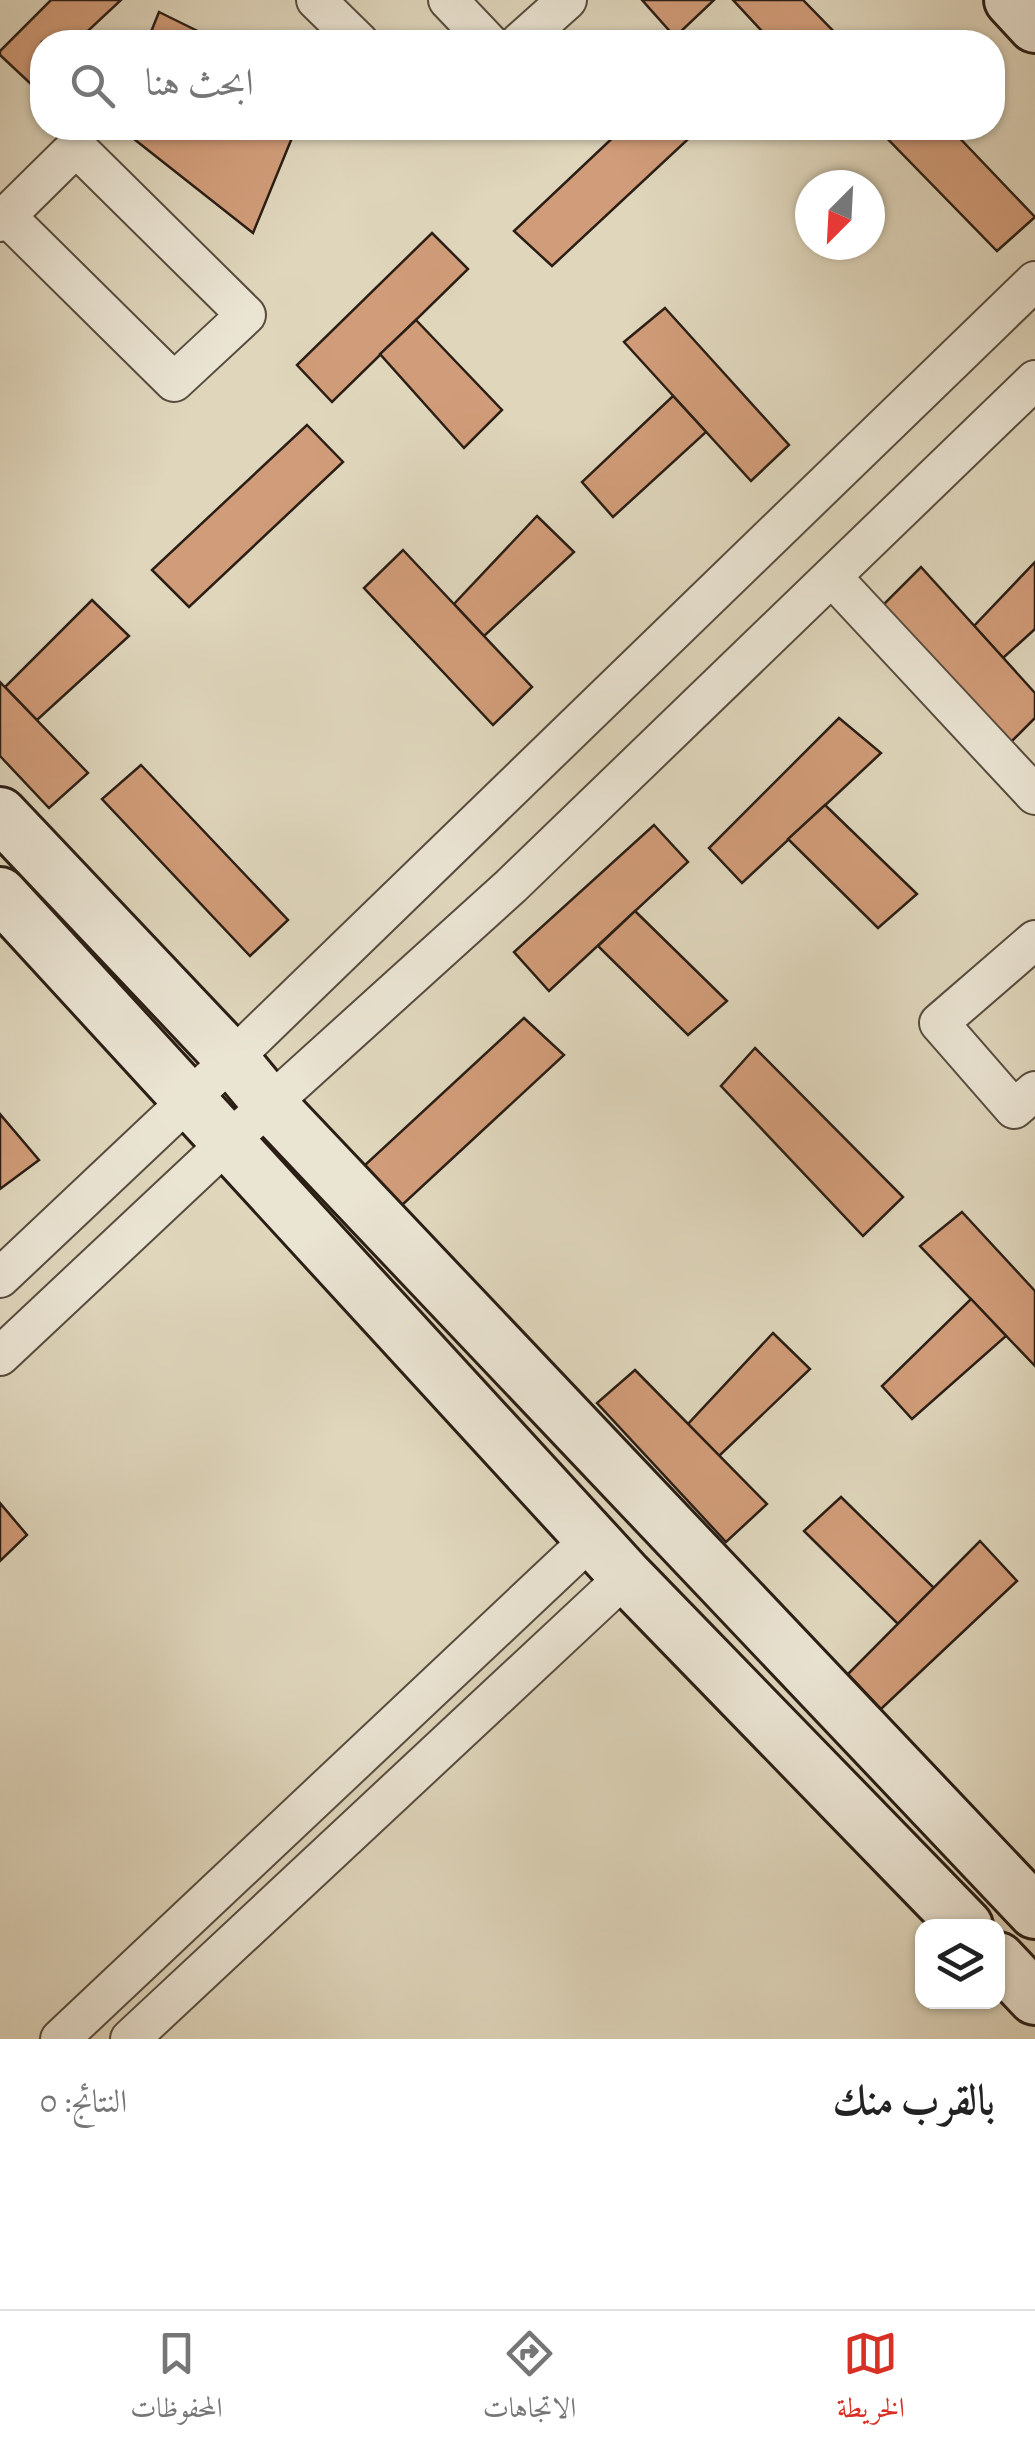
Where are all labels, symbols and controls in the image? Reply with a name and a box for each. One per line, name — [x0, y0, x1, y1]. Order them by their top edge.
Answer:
search box — [30, 30, 1005, 140]
text: ابحث هنا — [145, 56, 254, 108]
icon: search — [65, 58, 120, 113]
north arrow — [795, 170, 885, 260]
map controls — [915, 1919, 1005, 2009]
button: layers — [915, 1919, 1005, 2009]
text: بالقرب منك — [832, 2071, 995, 2128]
text: النتائج: 0 — [40, 2079, 127, 2123]
tab: المحفوظات — [130, 2326, 222, 2435]
tab: الاتجاهات — [483, 2326, 576, 2435]
tab: الخريطة — [837, 2326, 905, 2435]

